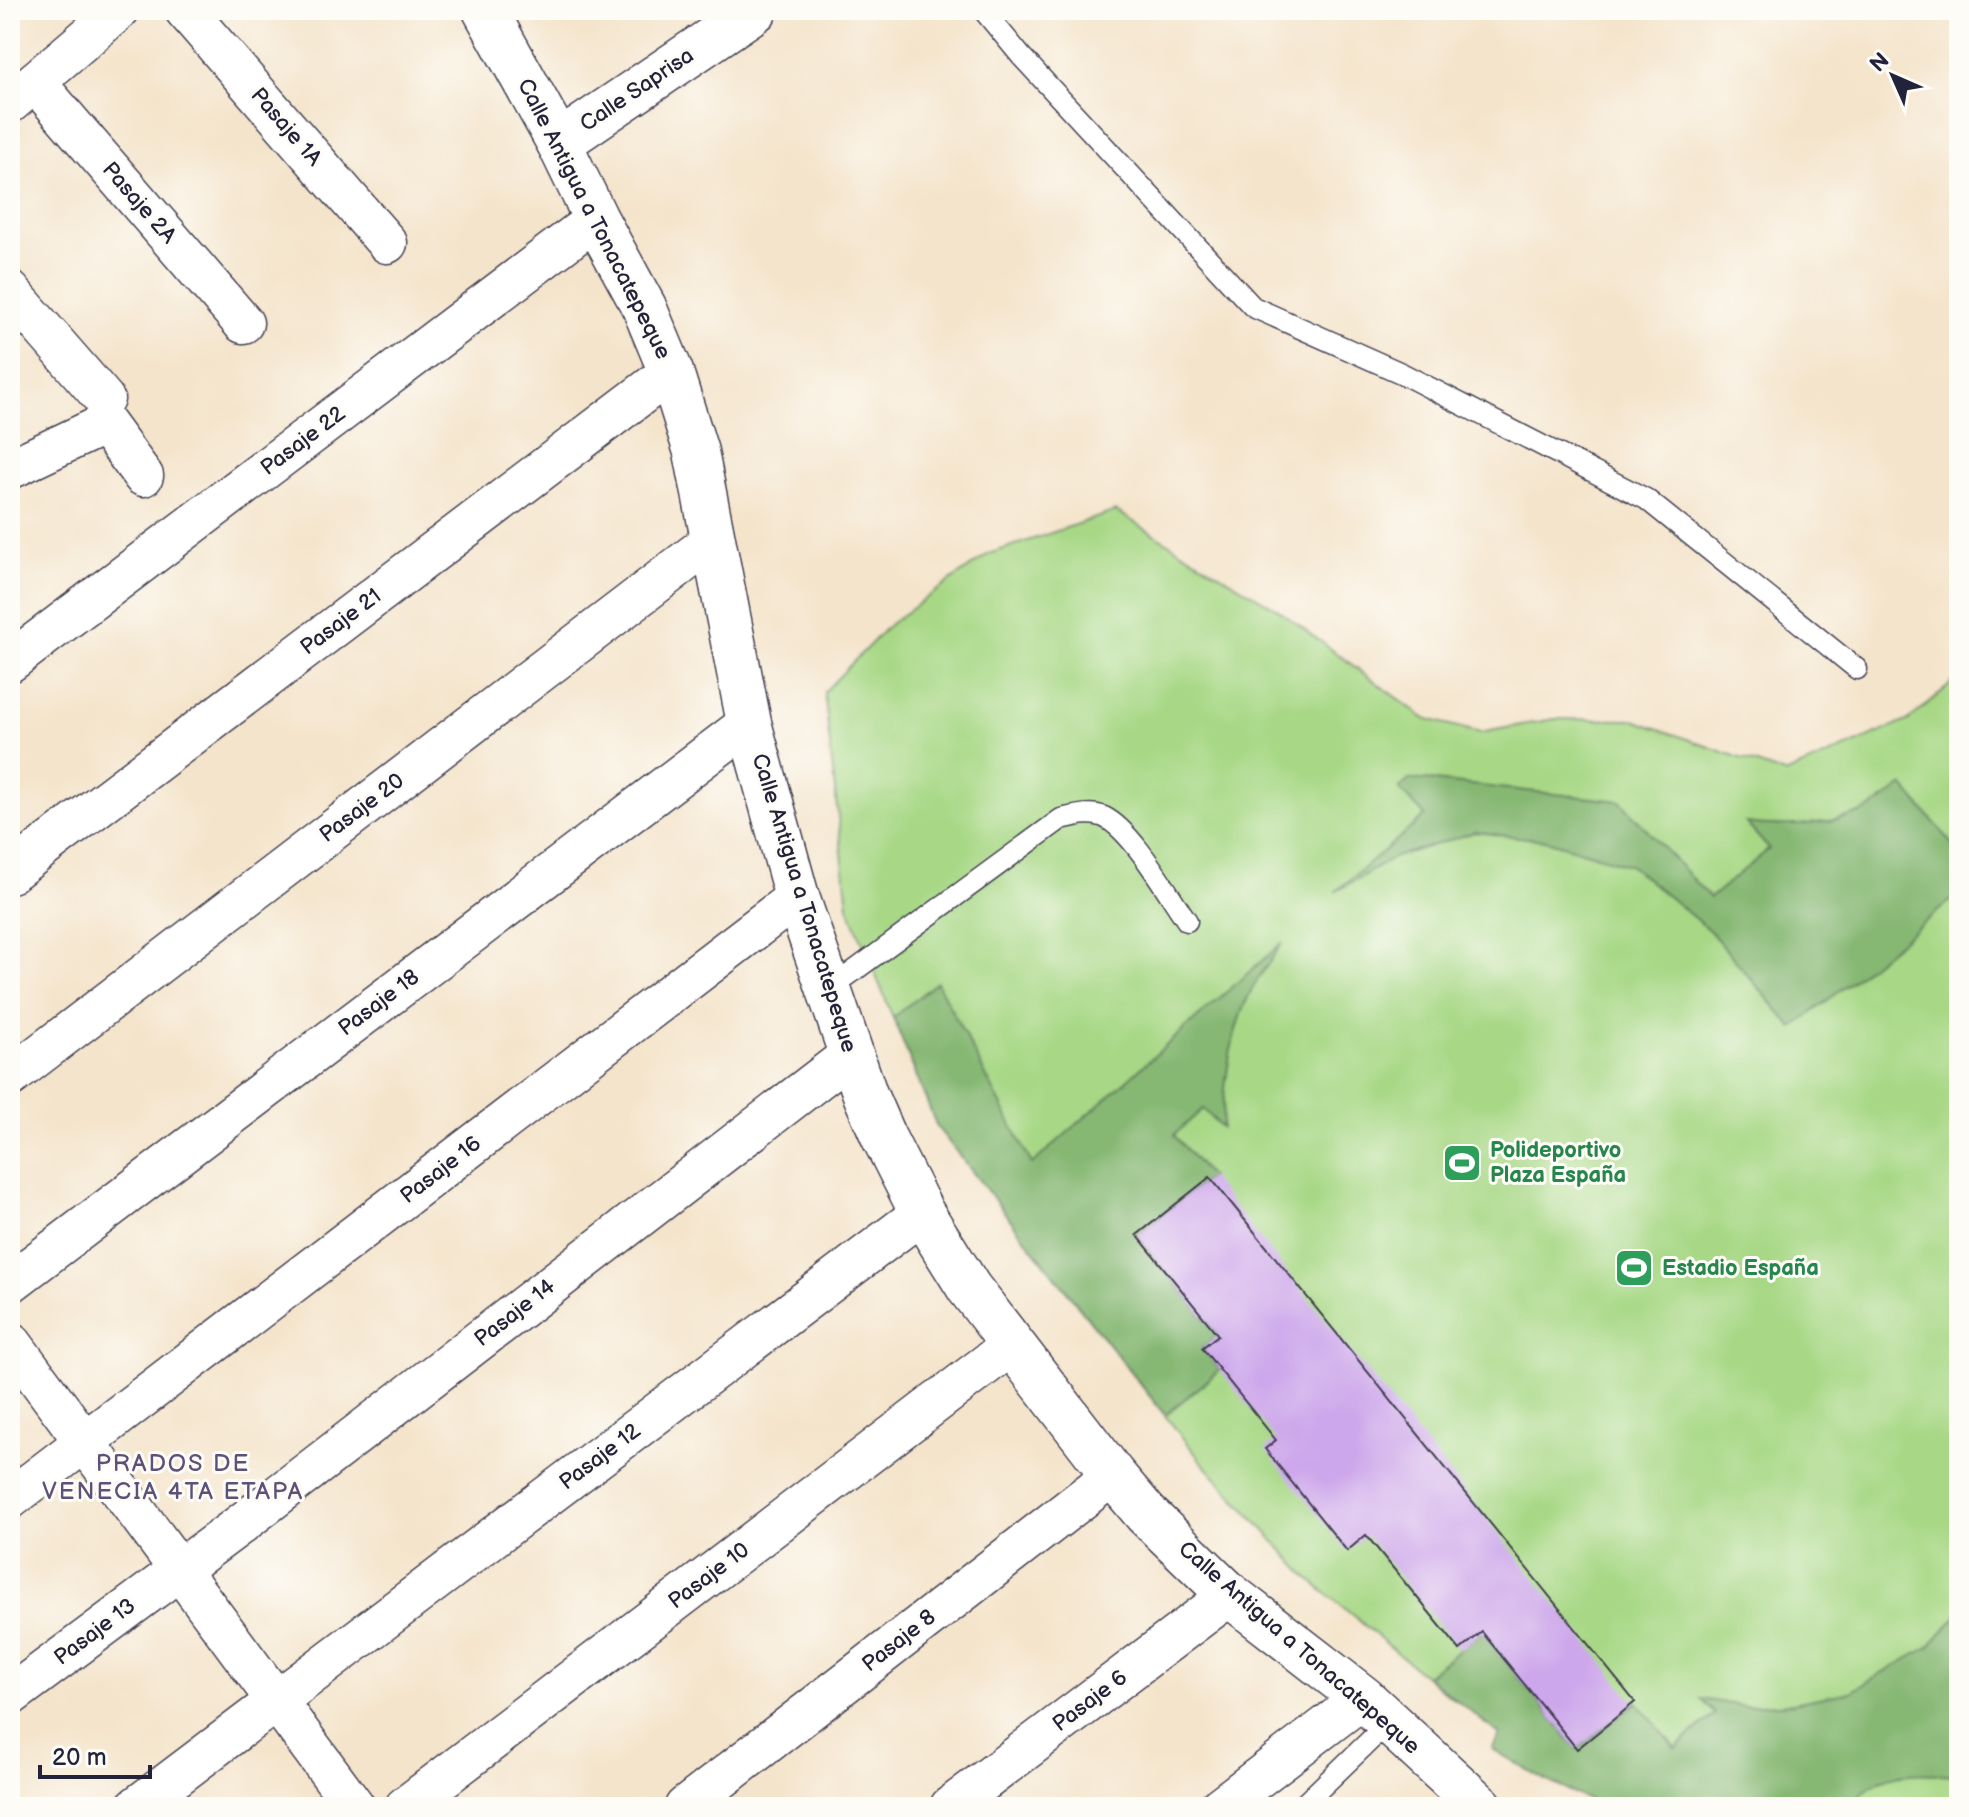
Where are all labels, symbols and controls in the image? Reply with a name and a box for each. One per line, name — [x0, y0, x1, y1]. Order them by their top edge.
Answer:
north arrow — [1853, 36, 1933, 116]
street label: Calle Saprisa — [575, 42, 699, 138]
text: N — [1865, 48, 1895, 78]
street label: Calle Antigua a Tonacatepeque — [511, 74, 677, 364]
street label: Pasaje 1A — [245, 82, 328, 172]
street label: Pasaje 2A — [96, 157, 182, 250]
street label: Pasaje 22 — [255, 400, 351, 482]
street label: Pasaje 21 — [295, 583, 387, 661]
street label: Calle Antigua a Tonacatepeque — [746, 750, 862, 1056]
street label: Pasaje 20 — [314, 767, 410, 849]
street label: Pasaje 18 — [333, 964, 425, 1042]
street label: Pasaje 16 — [395, 1130, 487, 1210]
place label: Polideportivo Plaza España — [1490, 1137, 1626, 1189]
sports icon: Polideportivo Plaza España — [1441, 1142, 1483, 1184]
sports icon: Estadio España — [1613, 1247, 1655, 1289]
place label: Estadio España — [1662, 1255, 1819, 1282]
street label: Pasaje 14 — [469, 1273, 561, 1353]
street label: Pasaje 12 — [554, 1418, 646, 1496]
district label: PRADOS DE VENECIA 4TA ETAPA — [42, 1449, 304, 1506]
street label: Calle Antigua a Tonacatepeque — [1173, 1536, 1425, 1760]
street label: Pasaje 10 — [663, 1537, 755, 1615]
street label: Pasaje 13 — [49, 1593, 141, 1671]
street label: Pasaje 8 — [857, 1604, 941, 1678]
street label: Pasaje 6 — [1047, 1664, 1133, 1738]
scale bar — [40, 1729, 150, 1779]
text: 20 m — [52, 1743, 107, 1772]

